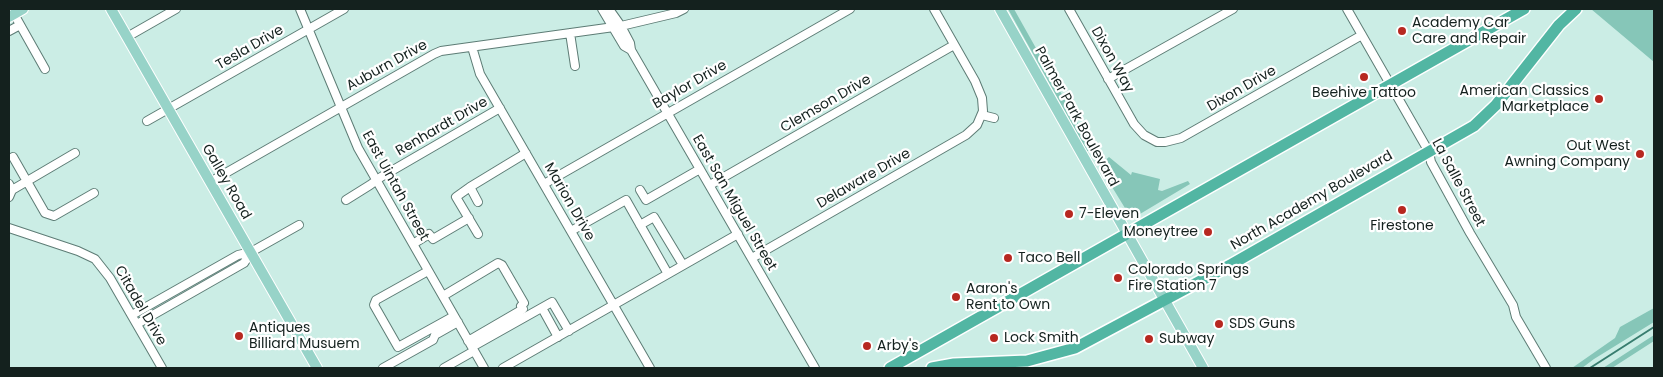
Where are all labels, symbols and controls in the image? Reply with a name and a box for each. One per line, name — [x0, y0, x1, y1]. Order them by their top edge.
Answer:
place label: Academy Car Care and Repair — [1412, 15, 1526, 48]
street label: Tesla Drive — [213, 22, 287, 74]
street label: Dixon Way — [1087, 24, 1137, 96]
marker: Academy Car Care and Repair — [1396, 25, 1408, 37]
street label: Auburn Drive — [344, 37, 430, 95]
street label: Palmer Park Boulevard — [1030, 44, 1122, 190]
street label: Baylor Drive — [650, 57, 730, 113]
street label: Dixon Drive — [1205, 63, 1279, 115]
street label: Clemson Drive — [778, 71, 874, 137]
marker: Beehive Tattoo — [1358, 71, 1370, 83]
place label: American Classics Marketplace — [1460, 83, 1589, 115]
place label: Beehive Tattoo — [1312, 85, 1416, 101]
marker: American Classics Marketplace — [1593, 93, 1605, 105]
street label: Renhardt Drive — [393, 94, 491, 160]
street label: East Uintah Street — [358, 128, 432, 244]
street label: East San Miguel Street — [688, 132, 780, 274]
street label: La Salle Street — [1428, 136, 1488, 230]
place label: Out West Awning Company — [1505, 138, 1630, 170]
street label: Galley Road — [198, 141, 254, 223]
street label: Delaware Drive — [814, 145, 914, 213]
street label: North Academy Boulevard — [1228, 148, 1396, 254]
marker: Out West Awning Company — [1634, 148, 1646, 160]
street label: Marion Drive — [540, 160, 598, 244]
marker: Firestone — [1396, 204, 1408, 216]
place label: 7-Eleven — [1079, 206, 1139, 222]
marker: 7-Eleven — [1063, 208, 1075, 220]
place label: Firestone — [1370, 218, 1434, 234]
place label: Moneytree — [1124, 224, 1198, 240]
marker: Moneytree — [1202, 226, 1214, 238]
place label: Taco Bell — [1018, 250, 1080, 266]
marker: Taco Bell — [1002, 252, 1014, 264]
place label: Colorado Springs Fire Station 7 — [1128, 262, 1249, 294]
street label: Citadel Drive — [110, 263, 170, 349]
marker: Colorado Springs Fire Station 7 — [1112, 272, 1124, 284]
place label: Aaron's Rent to Own — [966, 281, 1050, 314]
marker: Aaron's Rent to Own — [950, 291, 962, 303]
place label: SDS Guns — [1229, 316, 1295, 332]
marker: SDS Guns — [1213, 318, 1225, 330]
place label: Antiques Billiard Musuem — [249, 320, 360, 352]
marker: Antiques Billiard Musuem — [233, 330, 245, 342]
place label: Lock Smith — [1004, 330, 1079, 346]
place label: Subway — [1159, 331, 1214, 347]
marker: Lock Smith — [988, 332, 1000, 344]
marker: Subway — [1143, 333, 1155, 345]
place label: Arby's — [877, 338, 919, 354]
marker: Arby's — [861, 340, 873, 352]

